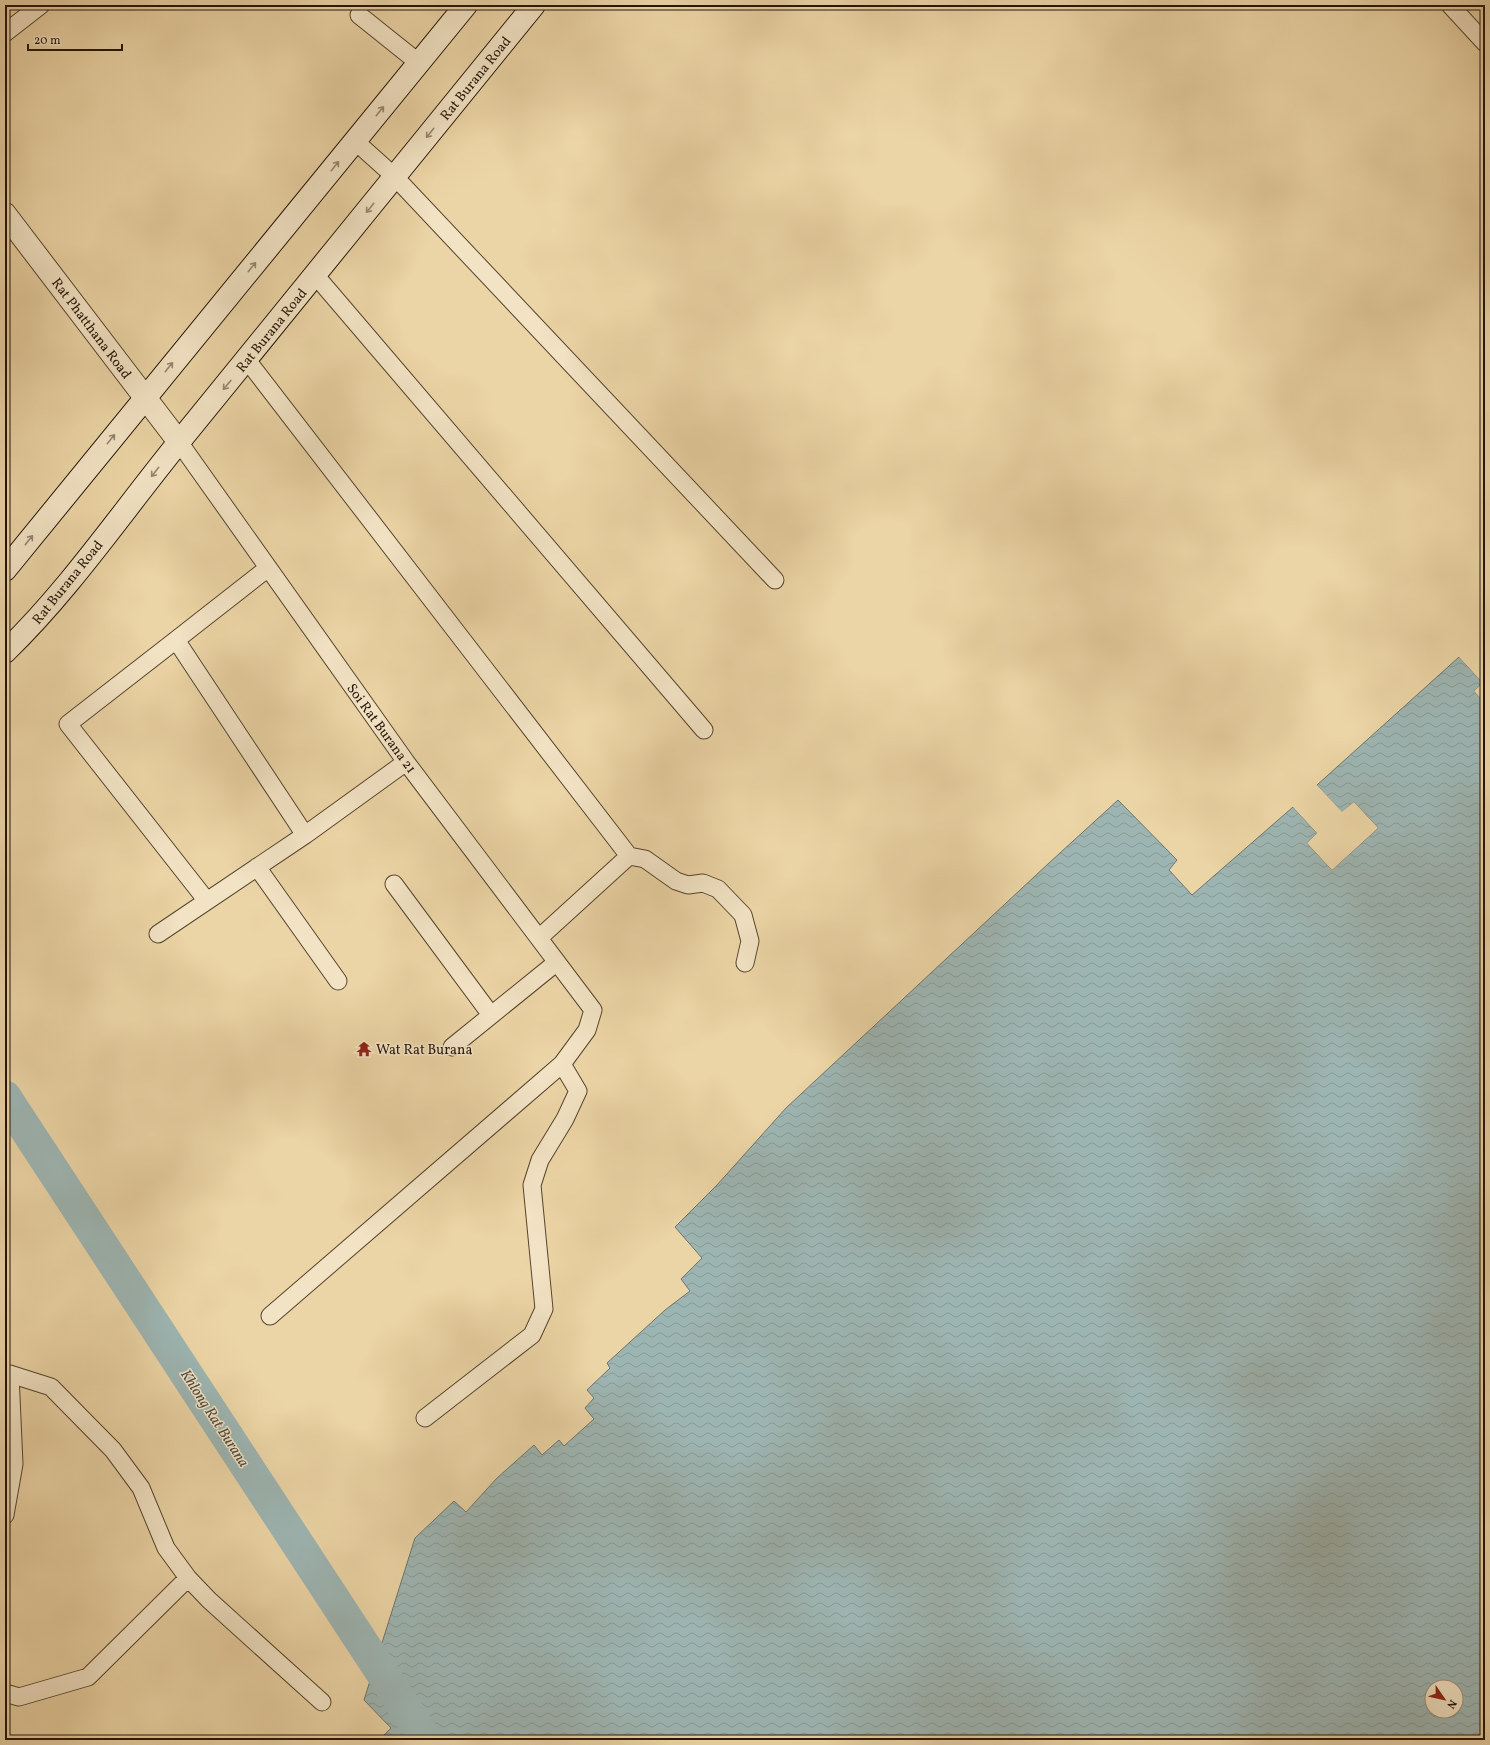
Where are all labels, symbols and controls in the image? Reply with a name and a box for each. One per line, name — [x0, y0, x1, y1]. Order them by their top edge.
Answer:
scale bar — [28, 26, 122, 52]
text: 20 m — [34, 33, 61, 49]
street label: Rat Burana Road — [436, 33, 516, 125]
one-way arrow — [375, 106, 384, 117]
one-way arrow — [426, 128, 435, 139]
one-way arrow — [330, 161, 339, 172]
one-way arrow — [366, 202, 375, 213]
one-way arrow — [248, 261, 256, 272]
street label: Rat Phatthana Road — [46, 274, 135, 383]
street label: Rat Burana Road — [232, 285, 312, 377]
one-way arrow — [165, 362, 174, 372]
one-way arrow — [222, 379, 231, 390]
one-way arrow — [107, 433, 115, 444]
one-way arrow — [150, 467, 159, 478]
one-way arrow — [25, 535, 34, 546]
street label: Rat Burana Road — [28, 537, 108, 629]
street label: Soi Rat Burana 21 — [342, 680, 420, 778]
temple icon: Wat Rat Burana — [355, 1040, 373, 1058]
place label: Wat Rat Burana — [376, 1041, 472, 1060]
water label: Khlong Rat Burana — [174, 1366, 253, 1472]
north arrow — [1424, 1679, 1464, 1719]
text: N — [1443, 1696, 1460, 1711]

